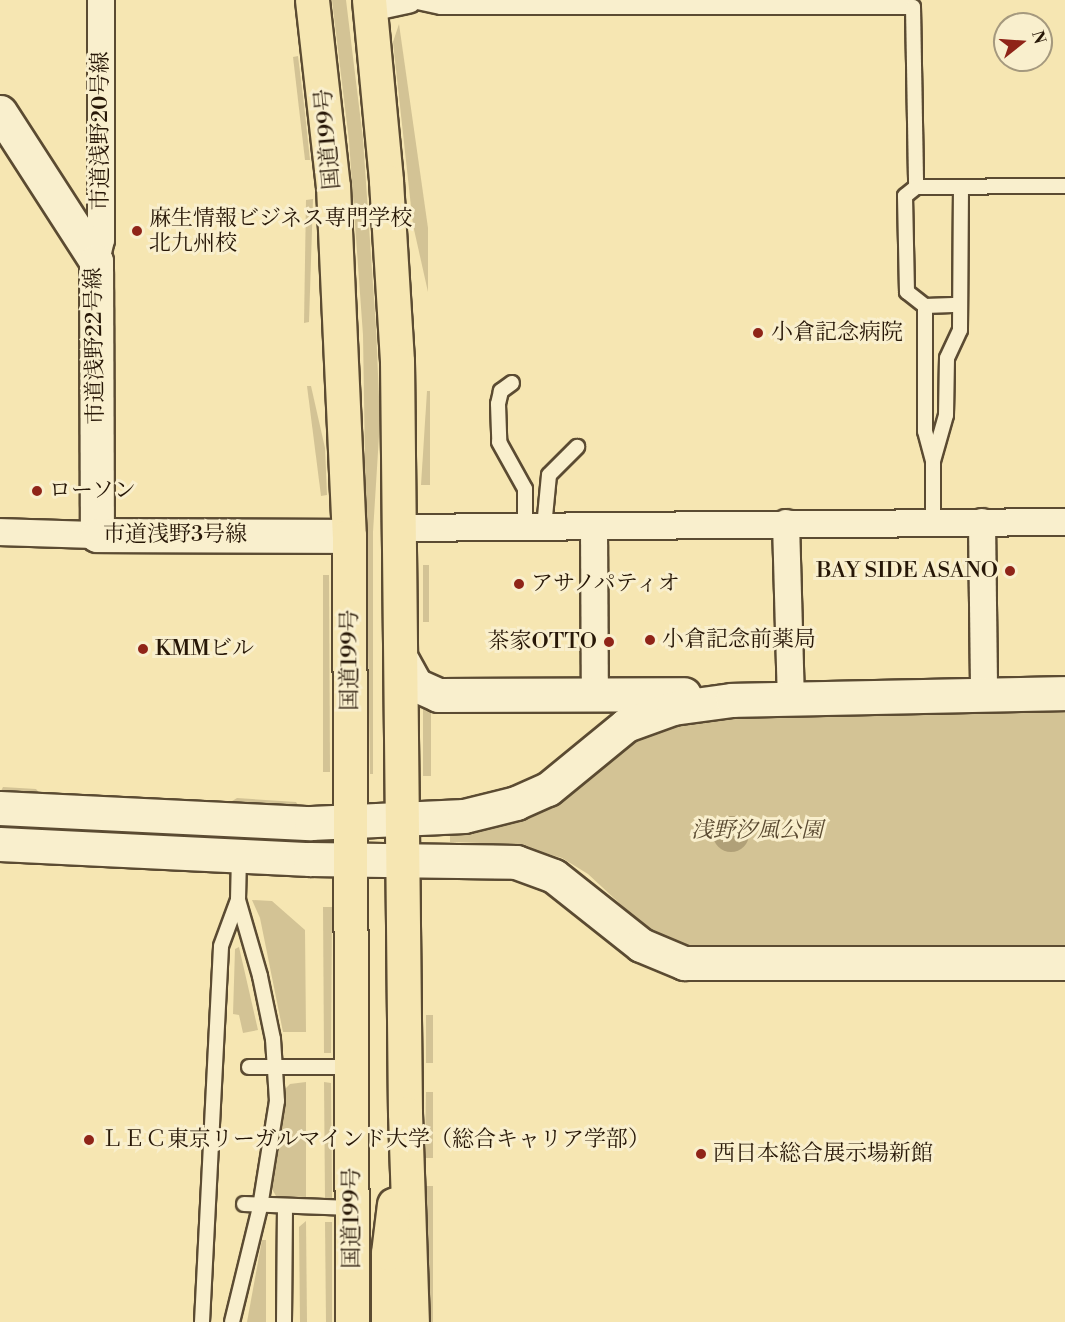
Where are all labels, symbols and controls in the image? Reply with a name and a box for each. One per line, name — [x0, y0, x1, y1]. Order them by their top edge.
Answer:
north arrow — [993, 12, 1053, 72]
text: N — [1027, 28, 1050, 46]
street label: 市道浅野20号線 — [88, 51, 114, 211]
street label: 国道199号 — [310, 87, 346, 191]
place label: 麻生情報ビジネス専門学校 北九州校 — [149, 205, 413, 256]
marker: 麻生情報ビジネス専門学校 北九州校 — [130, 224, 144, 238]
street label: 市道浅野22号線 — [80, 267, 110, 425]
place label: 小倉記念病院 — [771, 320, 903, 346]
marker: 小倉記念病院 — [749, 324, 767, 342]
place label: ローソン — [49, 478, 137, 504]
marker: ローソン — [30, 484, 44, 498]
street label: 市道浅野3号線 — [103, 522, 247, 548]
place label: BAY SIDE ASANO — [816, 558, 998, 584]
marker: BAY SIDE ASANO — [1003, 564, 1017, 578]
place label: アサノパティオ — [531, 571, 685, 597]
marker: アサノパティオ — [512, 577, 526, 591]
street label: 国道199号 — [337, 609, 363, 711]
place label: 小倉記念前薬局 — [662, 627, 816, 653]
place label: 茶家OTTO — [488, 629, 597, 655]
marker: 小倉記念前薬局 — [643, 633, 657, 647]
marker: 茶家OTTO — [602, 635, 616, 649]
place label: KMMビル — [155, 636, 254, 662]
marker: KMMビル — [136, 642, 150, 656]
park label: 浅野汐風公園 — [691, 818, 823, 844]
place label: ＬＥＣ東京リーガルマインド大学（総合キャリア学部） — [101, 1127, 651, 1153]
marker: ＬＥＣ東京リーガルマインド大学（総合キャリア学部） — [82, 1133, 96, 1147]
place label: 西日本総合展示場新館 — [713, 1141, 933, 1167]
marker: 西日本総合展示場新館 — [694, 1147, 708, 1161]
street label: 国道199号 — [339, 1167, 365, 1269]

